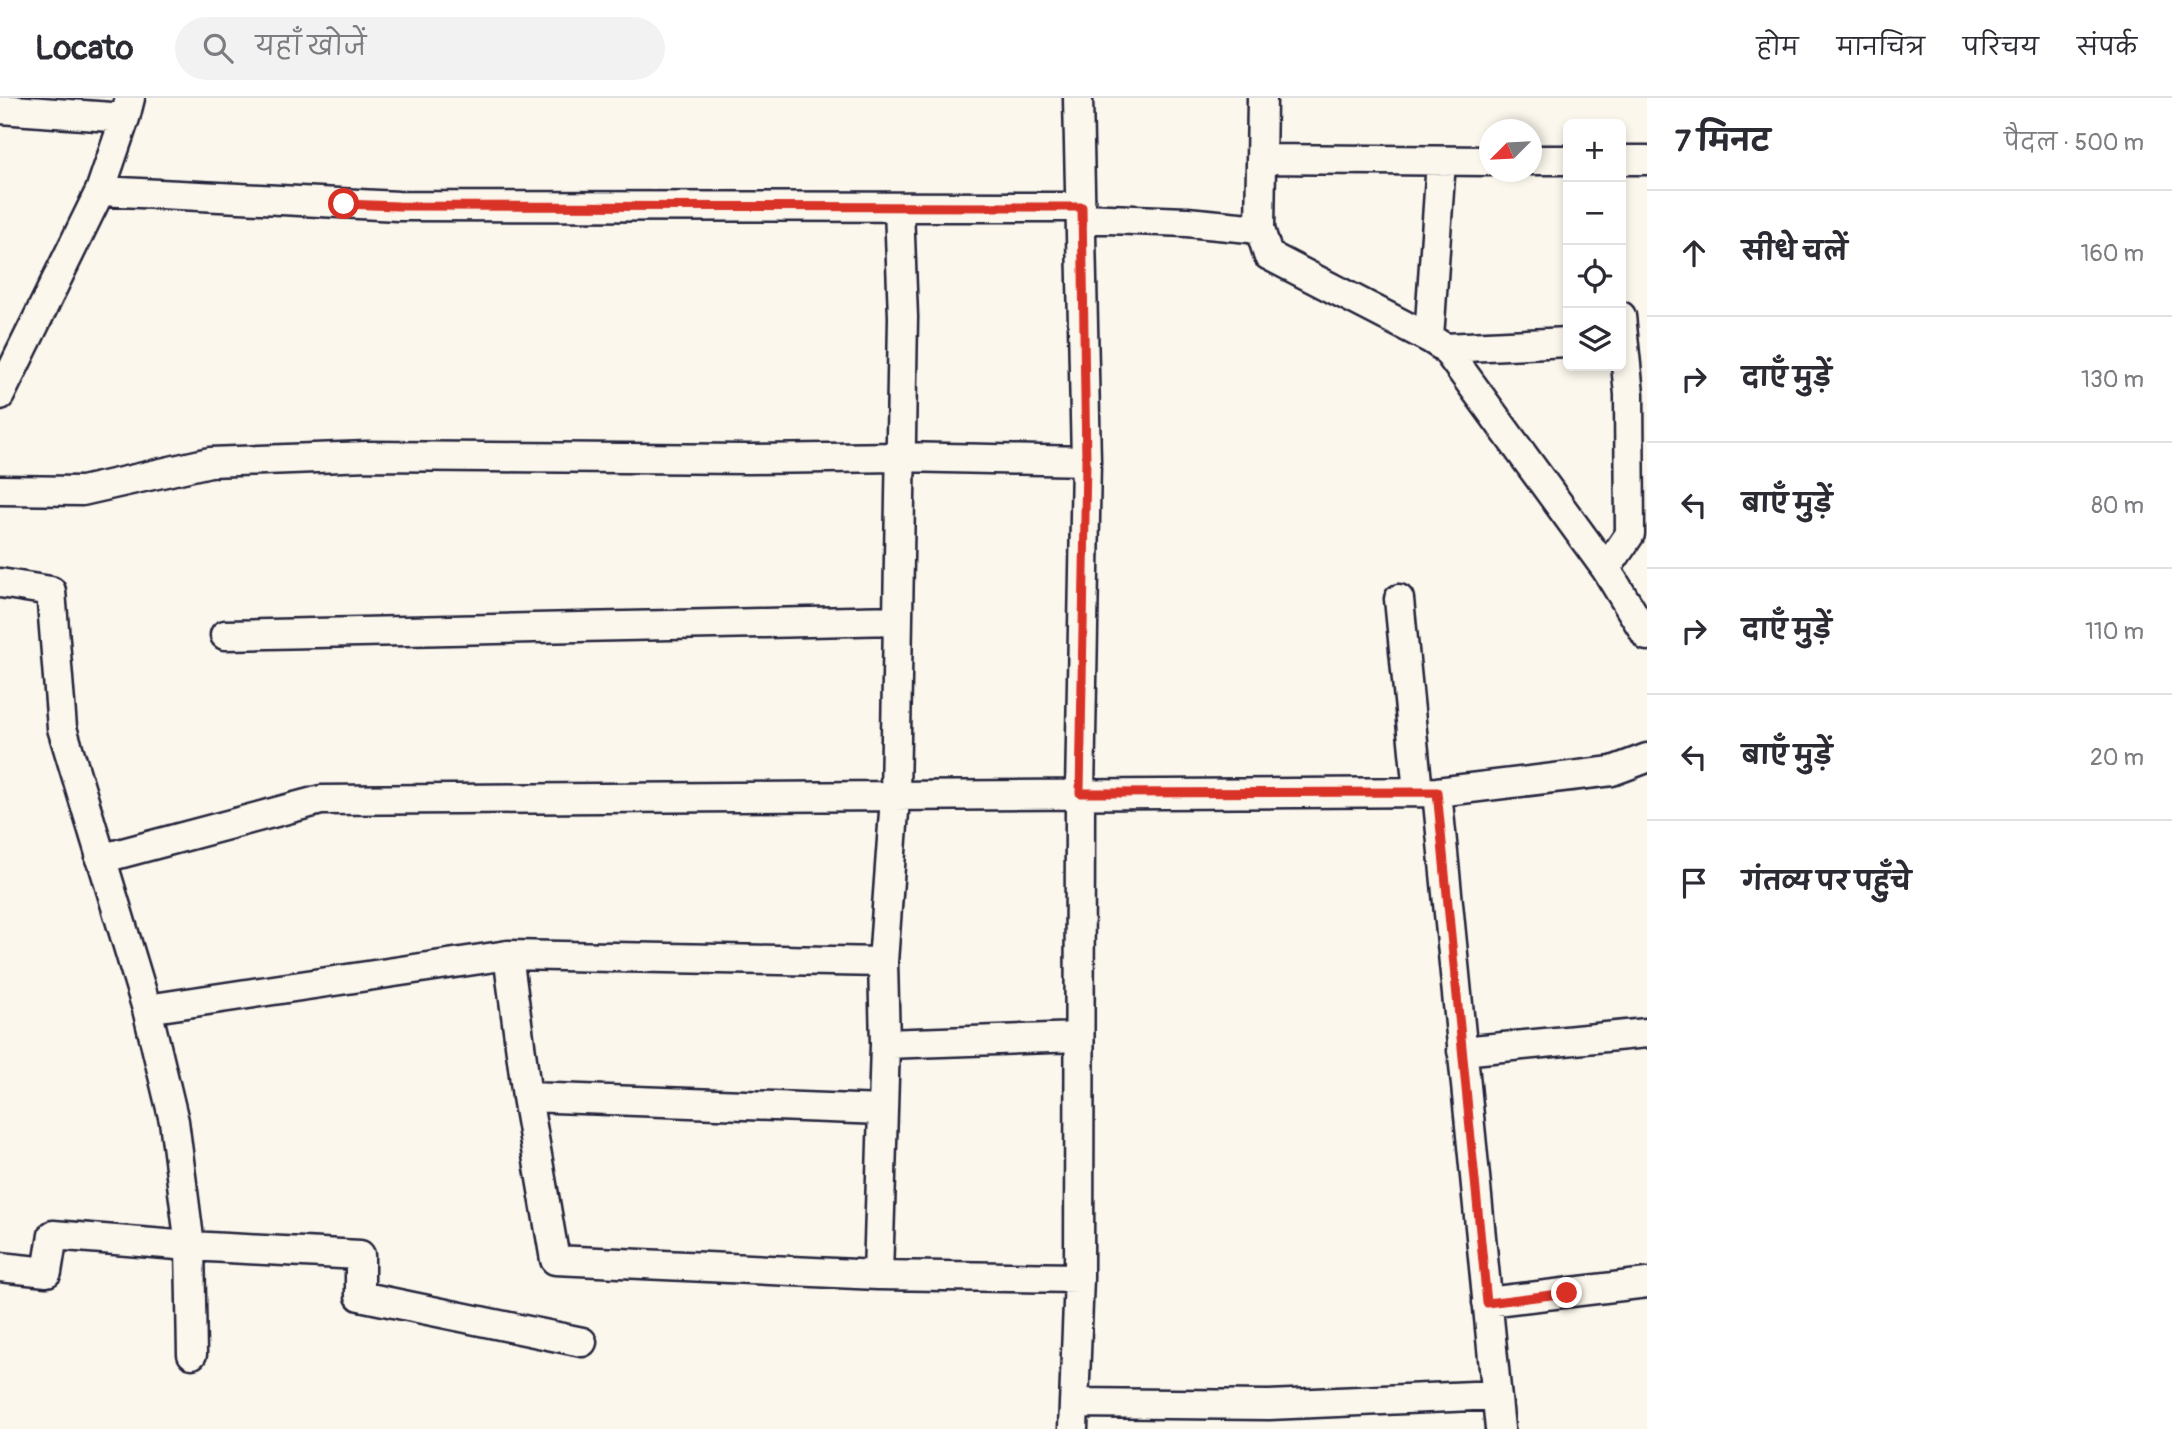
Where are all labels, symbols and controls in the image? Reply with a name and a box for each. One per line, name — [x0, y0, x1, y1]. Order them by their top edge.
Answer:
search box — [175, 17, 665, 80]
text: Locato — [35, 28, 133, 69]
icon: search — [199, 29, 237, 67]
text: यहाँ खोजें — [255, 31, 366, 63]
text: होम — [1756, 33, 1799, 62]
text: मानचित्र — [1837, 33, 1925, 62]
text: परिचय — [1963, 33, 2039, 62]
text: संपर्क — [2077, 33, 2137, 62]
north arrow — [1479, 119, 1542, 182]
map controls — [1563, 119, 1626, 371]
button: + — [1563, 119, 1626, 182]
text: 7 मिनट — [1675, 123, 1770, 160]
text: पैदल · 500 m — [2004, 128, 2144, 157]
button: − — [1563, 182, 1626, 245]
route start — [328, 188, 359, 219]
icon: ahead — [1675, 234, 1713, 272]
text: सीधे चलें — [1742, 236, 1847, 268]
text: 160 m — [2080, 239, 2144, 268]
button: locate — [1563, 245, 1626, 308]
button: layers — [1563, 308, 1626, 371]
icon: right — [1675, 360, 1713, 398]
text: दाएँ मुड़ें — [1742, 362, 1831, 394]
text: 130 m — [2081, 365, 2144, 394]
icon: left — [1675, 486, 1713, 524]
text: बाएँ मुड़ें — [1742, 488, 1832, 520]
text: 80 m — [2091, 491, 2144, 520]
icon: right — [1675, 612, 1713, 650]
text: दाएँ मुड़ें — [1742, 614, 1831, 646]
text: 110 m — [2085, 617, 2144, 646]
icon: left — [1675, 738, 1713, 776]
text: बाएँ मुड़ें — [1742, 740, 1832, 772]
text: 20 m — [2090, 743, 2144, 772]
icon: arrive — [1675, 864, 1713, 902]
text: गंतव्य पर पहुँचे — [1742, 866, 1911, 898]
route end — [1551, 1277, 1582, 1308]

